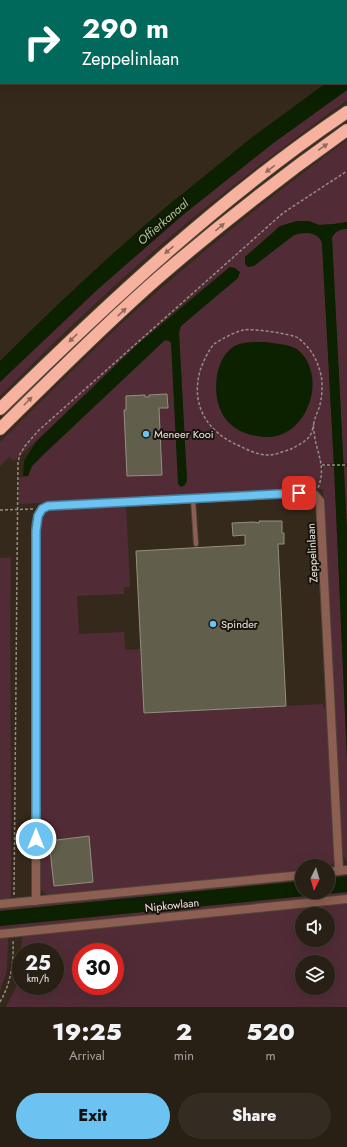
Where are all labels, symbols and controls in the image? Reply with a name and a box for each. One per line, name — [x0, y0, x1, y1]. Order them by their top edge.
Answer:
text: 290 m — [82, 8, 169, 49]
icon: right — [16, 16, 68, 68]
text: Zeppelinlaan — [82, 46, 180, 72]
one-way arrow — [318, 143, 328, 151]
one-way arrow — [265, 164, 276, 173]
water label: Offierkanaal — [133, 194, 194, 249]
one-way arrow — [215, 222, 226, 231]
one-way arrow — [164, 246, 175, 255]
one-way arrow — [117, 307, 127, 317]
one-way arrow — [68, 333, 78, 342]
one-way arrow — [23, 396, 33, 406]
place label: Meneer Kooi — [154, 426, 214, 442]
marker: Meneer Kooi — [141, 429, 151, 439]
pin — [282, 476, 316, 510]
icon: arrive — [288, 482, 310, 504]
street label: Zeppelinlaan — [302, 523, 322, 583]
place label: Spinder — [221, 616, 258, 632]
marker: Spinder — [208, 619, 218, 629]
position arrow — [15, 818, 57, 860]
north arrow — [295, 859, 335, 899]
map controls — [295, 859, 335, 995]
street label: Nipkowlaan — [144, 894, 200, 916]
button: sound — [295, 907, 335, 947]
speed limit sign: 30 — [72, 943, 124, 995]
text: 25 — [25, 949, 51, 978]
button: layers — [295, 955, 335, 995]
text: km/h — [27, 971, 49, 986]
text: 19:25 — [52, 1014, 122, 1049]
text: 2 — [176, 1014, 192, 1049]
text: 520 — [246, 1014, 295, 1049]
text: Arrival — [69, 1046, 105, 1065]
text: min — [174, 1046, 194, 1065]
text: m — [265, 1046, 276, 1065]
button: Exit — [16, 1093, 170, 1139]
button: Share — [178, 1093, 331, 1139]

